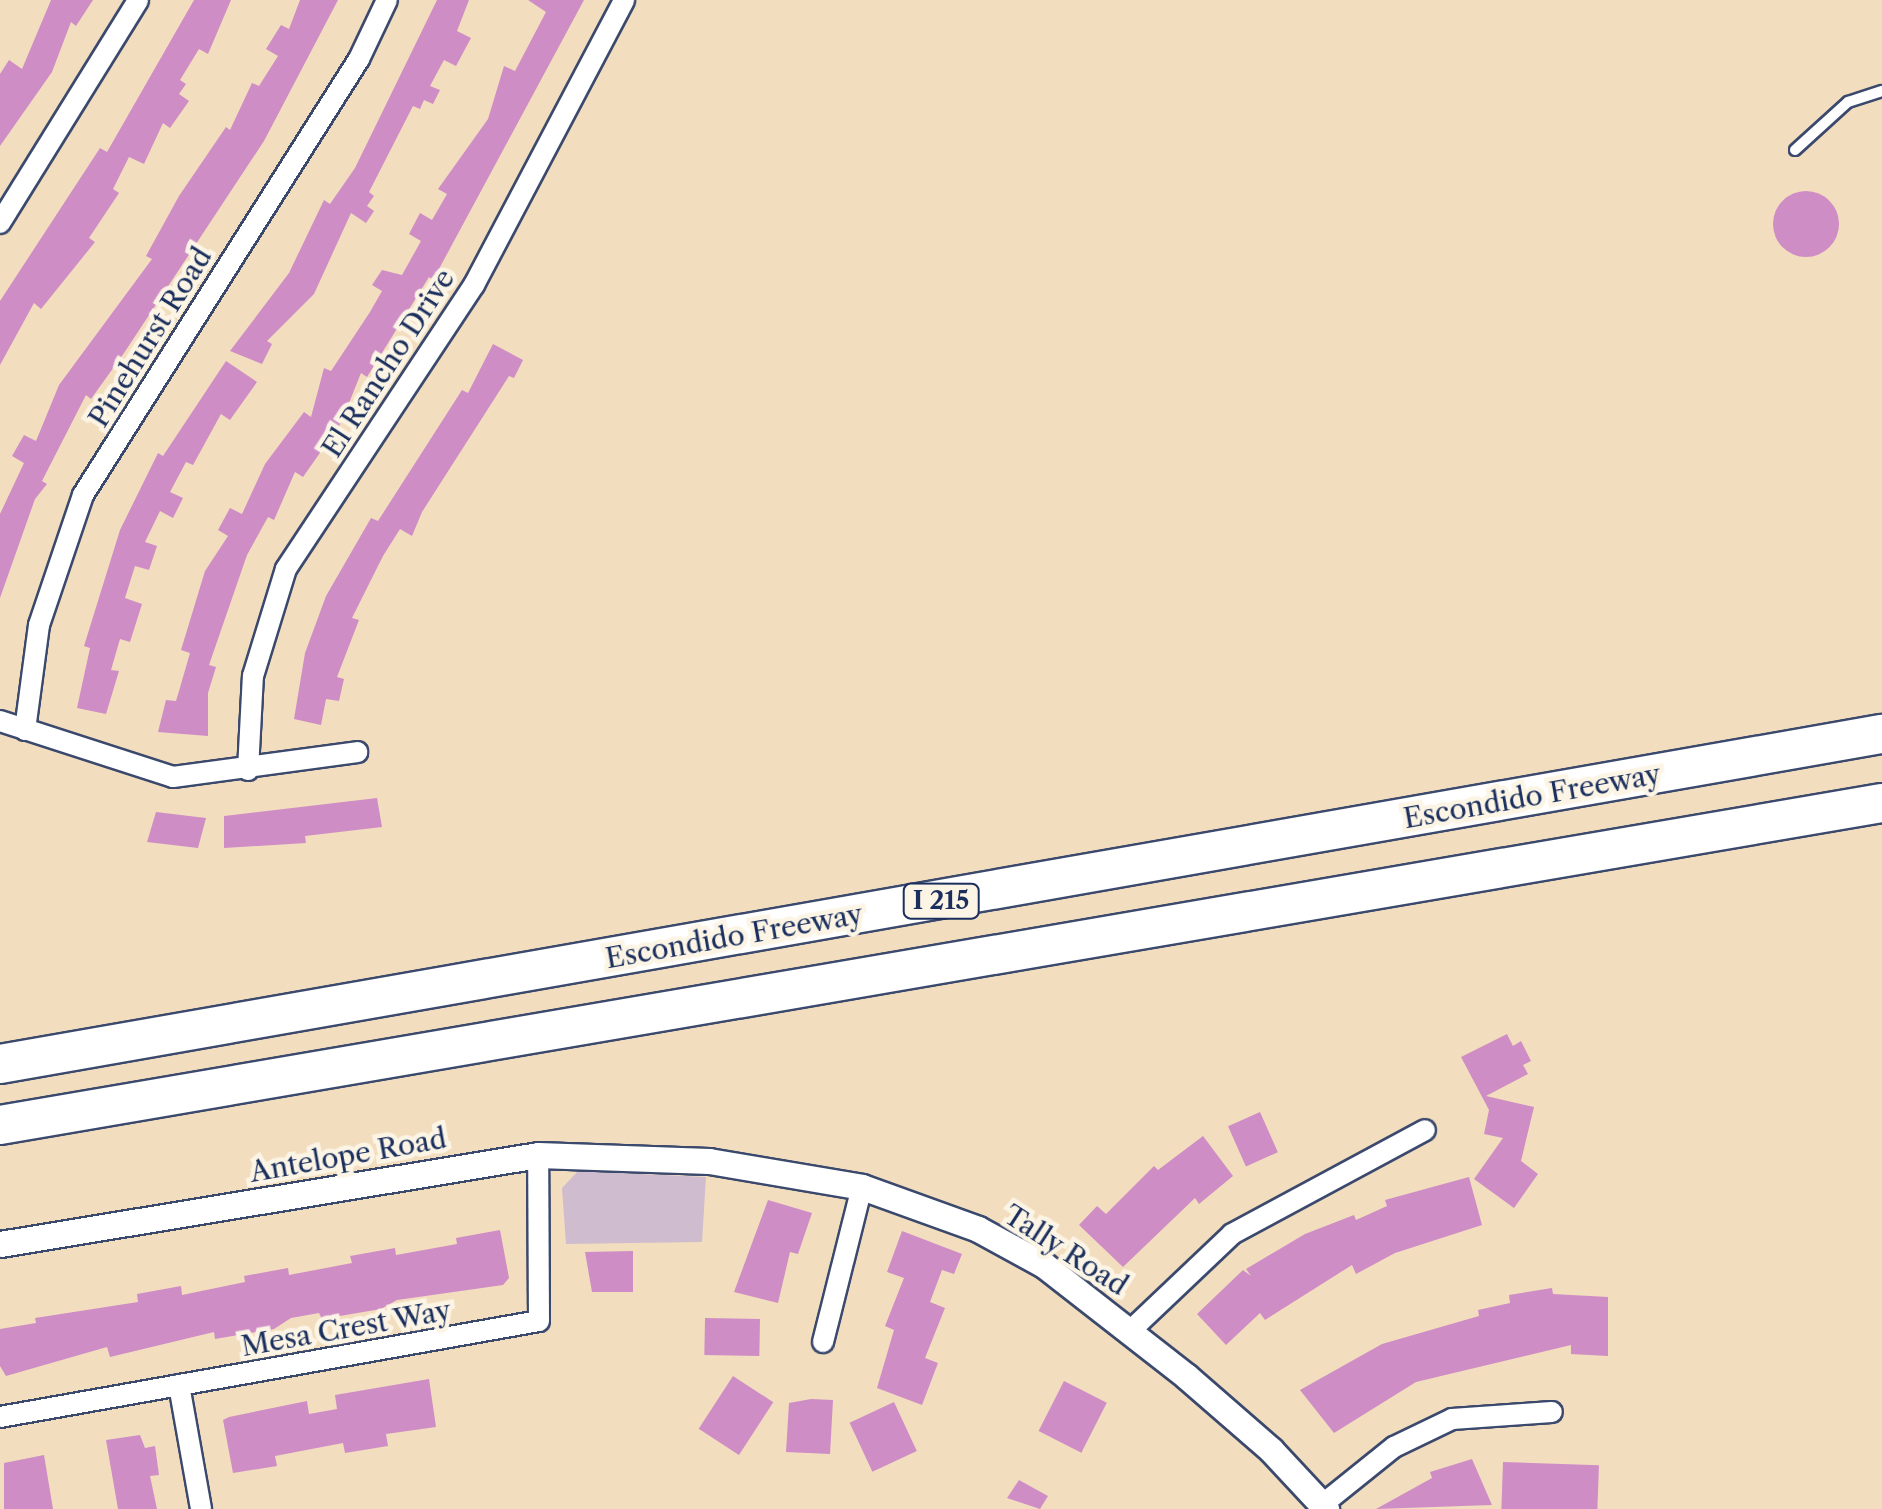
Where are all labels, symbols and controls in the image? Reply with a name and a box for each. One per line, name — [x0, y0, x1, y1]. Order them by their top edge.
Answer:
street label: Pinehurst Road — [81, 241, 219, 433]
street label: El Rancho Drive — [315, 263, 461, 463]
street label: Escondido Freeway — [1401, 757, 1663, 835]
road number: I 215 — [901, 881, 981, 921]
street label: Escondido Freeway — [603, 897, 865, 975]
street label: Antelope Road — [247, 1121, 449, 1189]
street label: Tally Road — [997, 1197, 1135, 1303]
street label: Mesa Crest Way — [238, 1293, 454, 1363]

